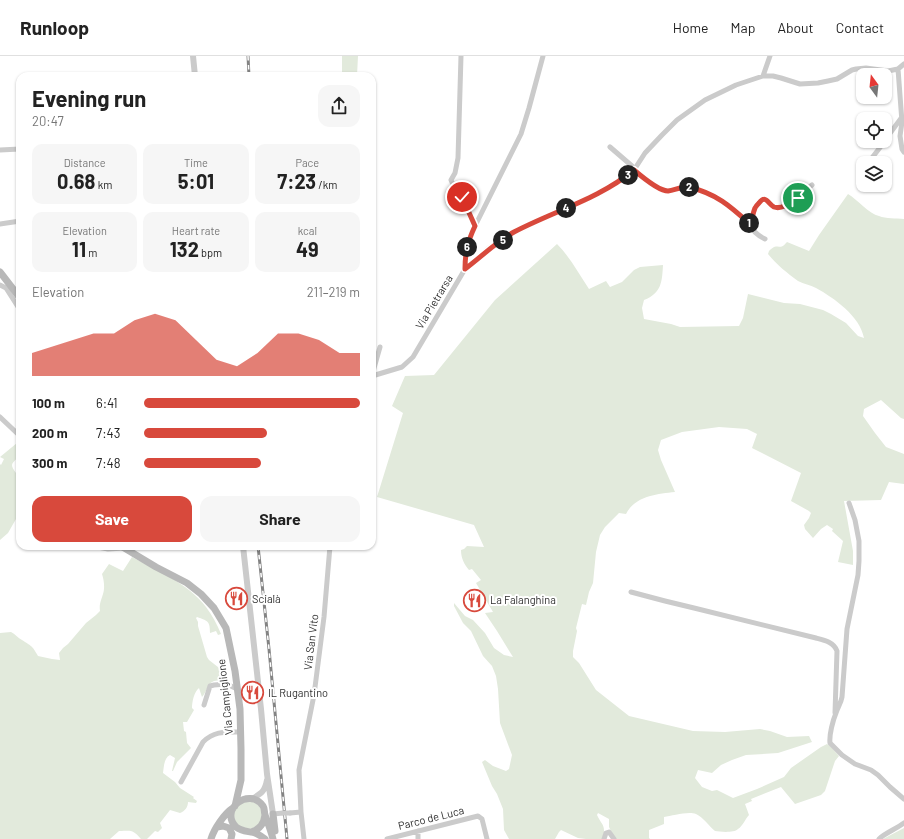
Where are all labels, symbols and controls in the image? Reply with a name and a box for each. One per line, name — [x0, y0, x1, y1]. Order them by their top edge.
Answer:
text: Runloop — [20, 16, 89, 39]
text: Home — [673, 19, 709, 36]
text: Map — [731, 19, 755, 36]
text: About — [777, 19, 814, 36]
text: Contact — [836, 19, 884, 36]
north arrow — [856, 68, 892, 104]
map controls — [856, 68, 892, 192]
text: Evening run — [32, 85, 146, 111]
button: share — [318, 85, 360, 127]
button: locate — [856, 112, 892, 148]
text: 20:47 — [32, 113, 64, 129]
text: Distance — [64, 156, 106, 169]
text: Time — [184, 156, 208, 169]
text: Pace — [296, 156, 319, 169]
button: layers — [856, 156, 892, 192]
pin: 3 — [618, 165, 638, 185]
text: 3 — [625, 168, 631, 181]
text: 0.68 — [57, 169, 95, 193]
text: 5:01 — [178, 169, 214, 193]
text: 7:23 — [277, 169, 316, 193]
pin: 2 — [679, 177, 699, 197]
text: km — [95, 178, 112, 191]
text: /km — [316, 178, 337, 191]
pin — [445, 180, 479, 214]
text: 2 — [686, 180, 692, 193]
pin — [781, 181, 815, 215]
icon: check — [451, 186, 473, 208]
icon: arrive — [787, 187, 809, 209]
pin: 4 — [556, 198, 576, 218]
text: 4 — [563, 201, 569, 214]
pin: 1 — [739, 213, 759, 233]
text: 1 — [747, 216, 751, 229]
text: Elevation — [63, 224, 107, 237]
text: Heart rate — [172, 224, 220, 237]
text: kcal — [298, 224, 317, 237]
pin: 5 — [493, 230, 513, 250]
text: 5 — [500, 233, 506, 246]
text: 11 — [72, 237, 86, 261]
text: 132 — [170, 237, 199, 261]
text: 49 — [296, 237, 319, 261]
pin: 6 — [457, 237, 477, 257]
text: 6 — [464, 240, 470, 253]
text: m — [86, 246, 97, 259]
text: bpm — [199, 246, 222, 259]
street label: Via Pietrarsa — [412, 272, 455, 331]
text: Elevation — [32, 284, 84, 300]
text: 211–219 m — [307, 284, 360, 300]
text: 100 m — [32, 395, 65, 411]
text: 6:41 — [96, 395, 118, 411]
text: 200 m — [32, 425, 68, 441]
text: 7:43 — [96, 425, 120, 441]
text: 300 m — [32, 455, 67, 471]
text: 7:48 — [96, 455, 121, 471]
button: Save — [32, 496, 192, 542]
button: Share — [200, 496, 360, 542]
restaurant icon: Scialà — [223, 586, 249, 612]
restaurant icon: La Falanghina — [462, 587, 488, 613]
place label: Scialà — [252, 592, 281, 605]
place label: La Falanghina — [490, 593, 556, 606]
street label: Via San Vito — [301, 613, 320, 671]
street label: Via Campiglione — [214, 658, 235, 736]
restaurant icon: IL Rugantino — [239, 680, 265, 706]
place label: IL Rugantino — [268, 686, 328, 699]
street label: Parco de Luca — [397, 803, 465, 832]

